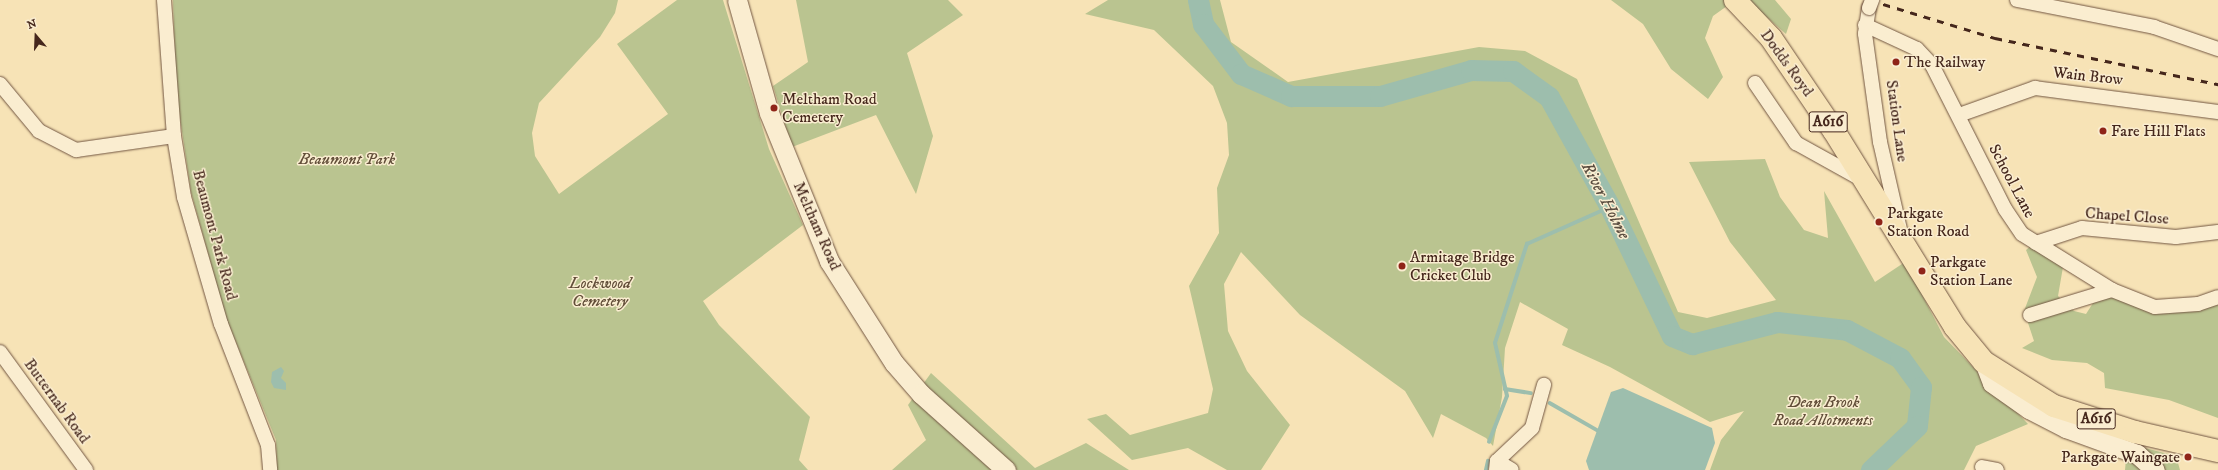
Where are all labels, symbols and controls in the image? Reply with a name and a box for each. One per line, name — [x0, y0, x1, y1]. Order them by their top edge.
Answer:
north arrow — [16, 16, 56, 56]
text: N — [26, 17, 39, 33]
street label: Dodds Royd — [1756, 26, 1818, 100]
place label: The Railway — [1904, 52, 1985, 72]
marker: The Railway — [1891, 57, 1901, 67]
street label: Wain Brow — [2052, 63, 2124, 89]
street label: Station Lane — [1882, 79, 1912, 163]
place label: Meltham Road Cemetery — [782, 89, 877, 127]
marker: Meltham Road Cemetery — [769, 103, 779, 113]
road number: A616 — [1808, 109, 1848, 135]
place label: Fare Hill Flats — [2111, 121, 2206, 141]
marker: Fare Hill Flats — [2098, 126, 2108, 136]
street label: School Lane — [1985, 141, 2039, 221]
park label: Beaumont Park — [299, 149, 395, 169]
water label: River Holme — [1576, 159, 1634, 243]
street label: Beaumont Park Road — [188, 168, 242, 302]
street label: Meltham Road — [789, 179, 845, 273]
place label: Parkgate Station Road — [1887, 203, 1969, 241]
street label: Chapel Close — [2085, 203, 2169, 229]
marker: Parkgate Station Road — [1874, 217, 1884, 227]
place label: Armitage Bridge Cricket Club — [1410, 247, 1515, 285]
place label: Parkgate Station Lane — [1930, 252, 2012, 290]
marker: Armitage Bridge Cricket Club — [1397, 261, 1407, 271]
marker: Parkgate Station Lane — [1917, 266, 1927, 276]
park label: Lockwood Cemetery — [569, 273, 631, 311]
street label: Butternab Road — [20, 355, 94, 447]
park label: Dean Brook Road Allotments — [1773, 392, 1873, 430]
road number: A616 — [2076, 406, 2116, 432]
place label: Parkgate Waingate — [2061, 447, 2180, 467]
marker: Parkgate Waingate — [2183, 452, 2193, 462]

